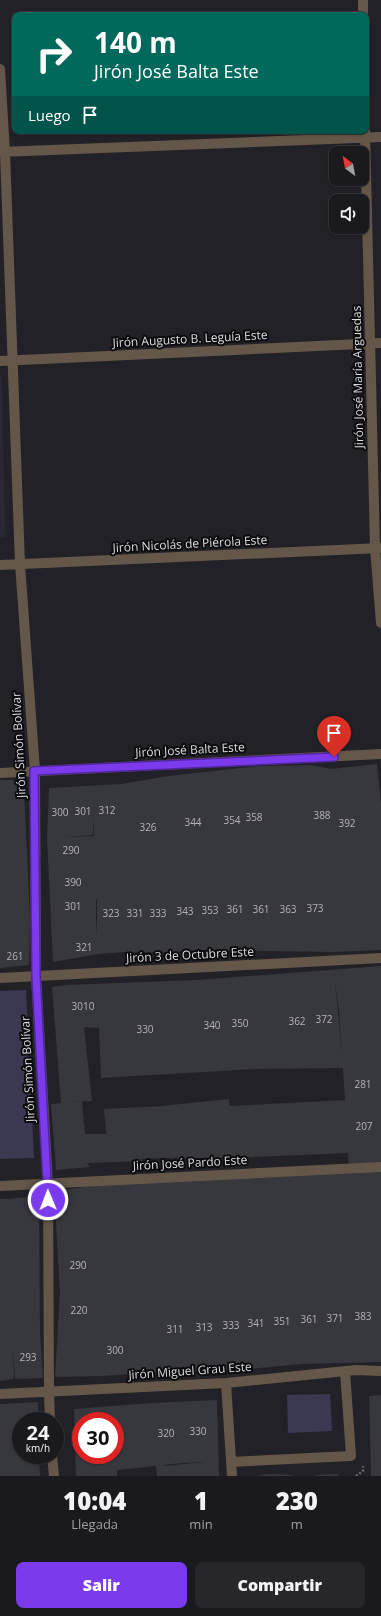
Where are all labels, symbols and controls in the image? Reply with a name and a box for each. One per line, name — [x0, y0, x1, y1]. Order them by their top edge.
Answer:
text: 140 m — [94, 23, 177, 61]
icon: right — [28, 28, 80, 80]
text: Jirón José Balta Este — [94, 59, 259, 83]
icon: arrive — [79, 104, 101, 126]
text: Luego — [28, 105, 71, 125]
north arrow — [329, 146, 369, 186]
map controls — [329, 146, 369, 234]
button: sound — [329, 194, 369, 234]
street label: Jirón José María Arguedas — [348, 305, 367, 450]
street label: Jirón Augusto B. Leguía Este — [111, 326, 268, 351]
street label: Jirón Nicolás de Piérola Este — [111, 531, 268, 556]
street label: Jirón Simón Bolívar — [7, 692, 30, 799]
pin — [317, 716, 351, 757]
icon: arrive — [323, 722, 345, 744]
street label: Jirón José Balta Este — [134, 738, 245, 761]
house number: 312 — [98, 803, 116, 817]
house number: 301 — [74, 804, 92, 818]
house number: 300 — [51, 805, 69, 819]
house number: 388 — [313, 808, 331, 822]
house number: 358 — [245, 810, 263, 824]
house number: 354 — [223, 813, 241, 827]
house number: 344 — [184, 815, 202, 829]
house number: 392 — [338, 816, 356, 830]
house number: 326 — [139, 820, 157, 834]
house number: 290 — [62, 843, 80, 857]
house number: 390 — [64, 875, 82, 889]
house number: 301 — [64, 899, 82, 913]
house number: 373 — [306, 901, 324, 915]
house number: 361 — [226, 902, 244, 916]
house number: 361 — [252, 902, 270, 916]
house number: 363 — [279, 902, 297, 916]
house number: 353 — [201, 903, 219, 917]
house number: 343 — [176, 904, 194, 918]
house number: 323 — [102, 906, 120, 920]
house number: 331 — [126, 906, 144, 920]
house number: 333 — [149, 906, 167, 920]
house number: 321 — [75, 940, 93, 954]
street label: Jirón 3 de Octubre Este — [124, 943, 255, 966]
house number: 261 — [6, 949, 24, 963]
house number: 3010 — [72, 999, 95, 1013]
house number: 372 — [315, 1012, 333, 1026]
house number: 362 — [288, 1014, 306, 1028]
street label: Jirón Simón Bolívar — [16, 1016, 39, 1123]
house number: 350 — [231, 1016, 249, 1030]
house number: 340 — [203, 1018, 221, 1032]
house number: 330 — [136, 1022, 154, 1036]
house number: 281 — [354, 1077, 372, 1091]
house number: 207 — [355, 1119, 373, 1133]
street label: Jirón José Pardo Este — [131, 1151, 248, 1174]
position arrow — [27, 1179, 69, 1221]
house number: 290 — [69, 1258, 87, 1272]
house number: 220 — [70, 1303, 88, 1317]
house number: 383 — [354, 1309, 372, 1323]
house number: 371 — [326, 1311, 344, 1325]
house number: 361 — [300, 1312, 318, 1326]
house number: 351 — [273, 1314, 291, 1328]
house number: 341 — [247, 1316, 265, 1330]
house number: 333 — [222, 1318, 240, 1332]
house number: 313 — [195, 1320, 213, 1334]
house number: 311 — [166, 1322, 184, 1336]
house number: 300 — [106, 1343, 124, 1357]
house number: 293 — [19, 1350, 37, 1364]
street label: Jirón Miguel Grau Este — [127, 1358, 252, 1383]
speed limit sign: 30 — [72, 1412, 124, 1464]
text: 24 — [27, 1419, 49, 1446]
house number: 330 — [189, 1424, 207, 1438]
house number: 320 — [157, 1426, 175, 1440]
text: km/h — [26, 1441, 50, 1455]
text: 10:04 — [63, 1484, 126, 1517]
text: 1 — [194, 1484, 208, 1517]
text: 230 — [276, 1484, 318, 1517]
text: Llegada — [71, 1515, 118, 1533]
text: min — [189, 1515, 213, 1533]
text: m — [291, 1515, 303, 1533]
button: Salir — [16, 1562, 187, 1608]
button: Compartir — [195, 1562, 365, 1608]

